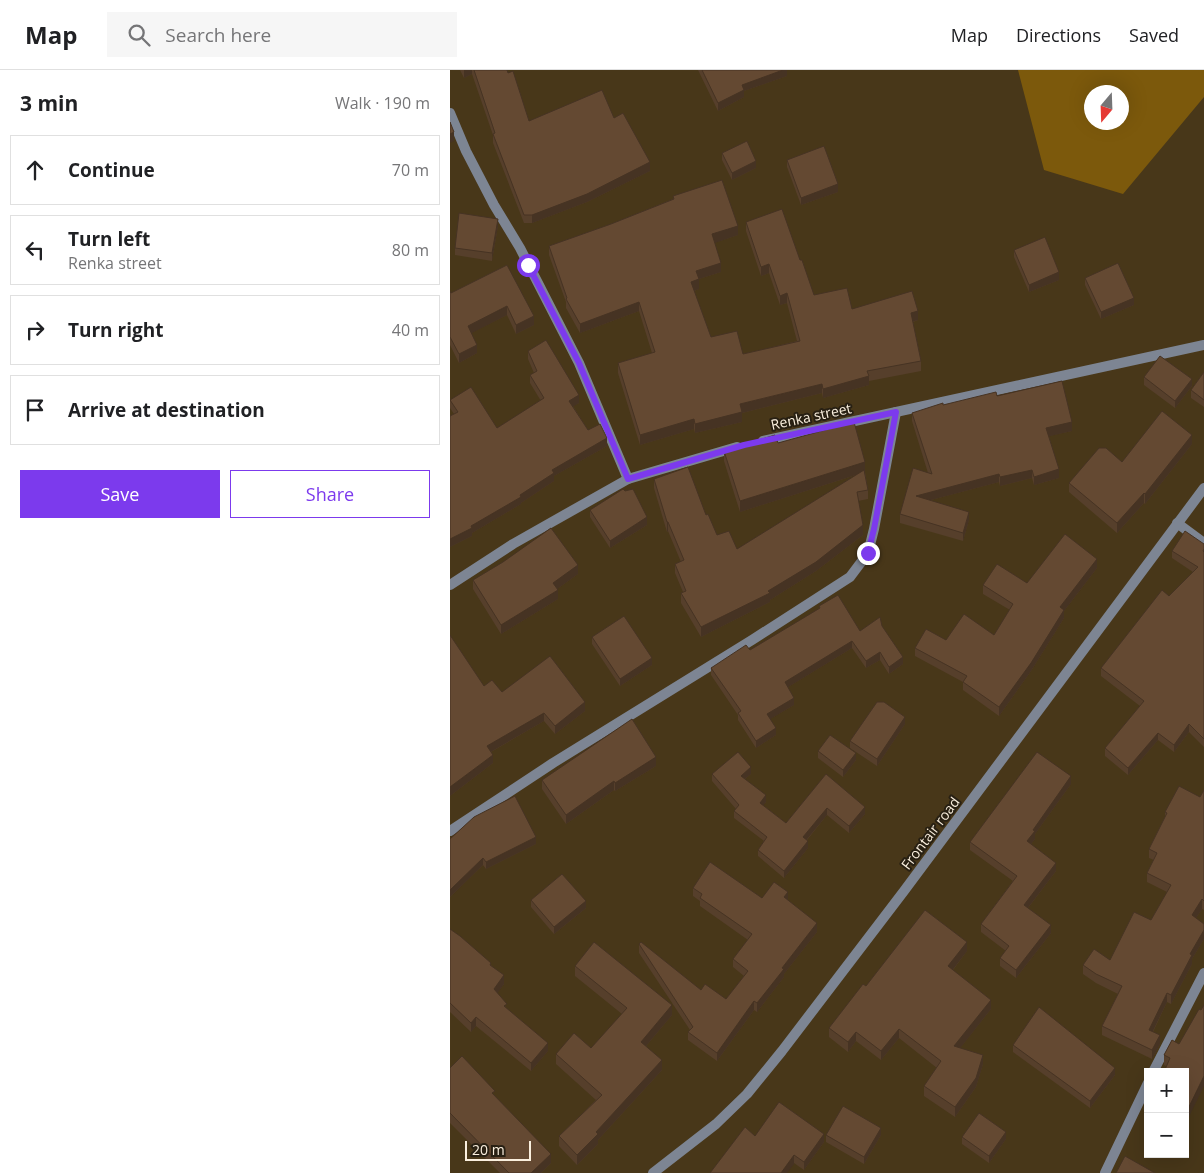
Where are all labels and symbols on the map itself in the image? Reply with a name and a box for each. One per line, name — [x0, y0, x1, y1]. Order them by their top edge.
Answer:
north arrow — [1084, 85, 1129, 130]
route start — [517, 254, 540, 277]
street label: Renka street — [769, 398, 853, 434]
route end — [857, 542, 880, 565]
street label: Frontair road — [897, 793, 963, 873]
scale bar — [465, 1138, 531, 1161]

